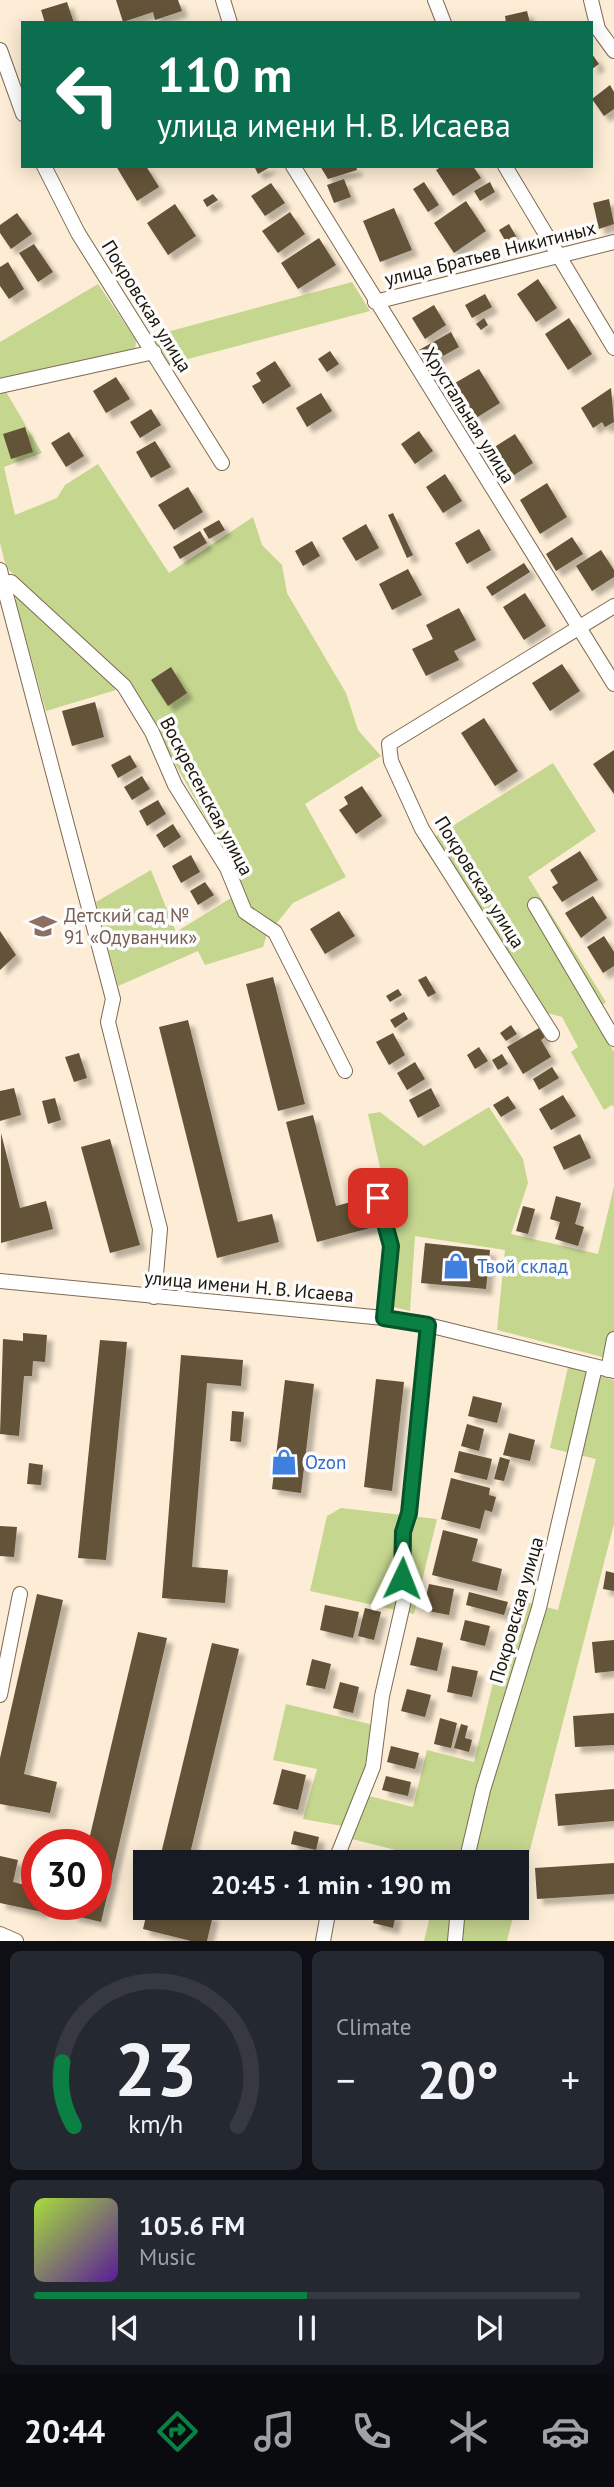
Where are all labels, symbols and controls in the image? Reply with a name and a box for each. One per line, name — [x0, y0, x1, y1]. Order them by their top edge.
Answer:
text: 110 m — [157, 42, 292, 106]
icon: left — [42, 49, 133, 140]
text: улица имени Н. В. Исаева — [157, 104, 511, 146]
street label: улица Братьев Никитиных — [382, 215, 598, 291]
street label: Покровская улица — [97, 236, 197, 376]
street label: Хрустальная улица — [417, 342, 521, 488]
street label: Воскресенская улица — [155, 713, 259, 879]
street label: Покровская улица — [430, 812, 530, 952]
place label: Детский сад № 91 «Одуванчик» — [64, 903, 197, 949]
school or university icon: Детский сад № 91 «Одуванчик» — [28, 911, 58, 941]
pin — [348, 1168, 408, 1228]
icon: arrive — [359, 1179, 397, 1217]
shop icon: Твой склад — [441, 1251, 471, 1281]
place label: Твой склад — [477, 1254, 568, 1278]
street label: улица имени Н. В. Исаева — [143, 1265, 355, 1307]
shop icon: Ozon — [269, 1447, 299, 1477]
place label: Ozon — [305, 1450, 346, 1474]
street label: Покровская улица — [484, 1534, 548, 1686]
position arrow — [365, 1541, 439, 1615]
speed limit sign: 30 — [21, 1829, 112, 1920]
text: 20:45 · 1 min · 190 m — [211, 1868, 451, 1901]
text: Climate — [336, 2012, 411, 2041]
text: 23 — [115, 2023, 197, 2117]
text: 20° — [417, 2046, 499, 2113]
text: − — [336, 2055, 355, 2104]
text: + — [561, 2055, 580, 2104]
text: km/h — [129, 2108, 183, 2140]
text: 105.6 FM — [139, 2209, 245, 2242]
text: Music — [139, 2242, 196, 2271]
icon: previous — [106, 2309, 144, 2347]
icon: pause — [288, 2309, 326, 2347]
icon: next — [470, 2309, 508, 2347]
icon: directions — [153, 2407, 202, 2456]
icon: music — [250, 2407, 299, 2456]
icon: phone — [347, 2407, 396, 2456]
icon: climate — [444, 2407, 493, 2456]
icon: car — [541, 2407, 590, 2456]
text: 20:44 — [24, 2410, 105, 2452]

